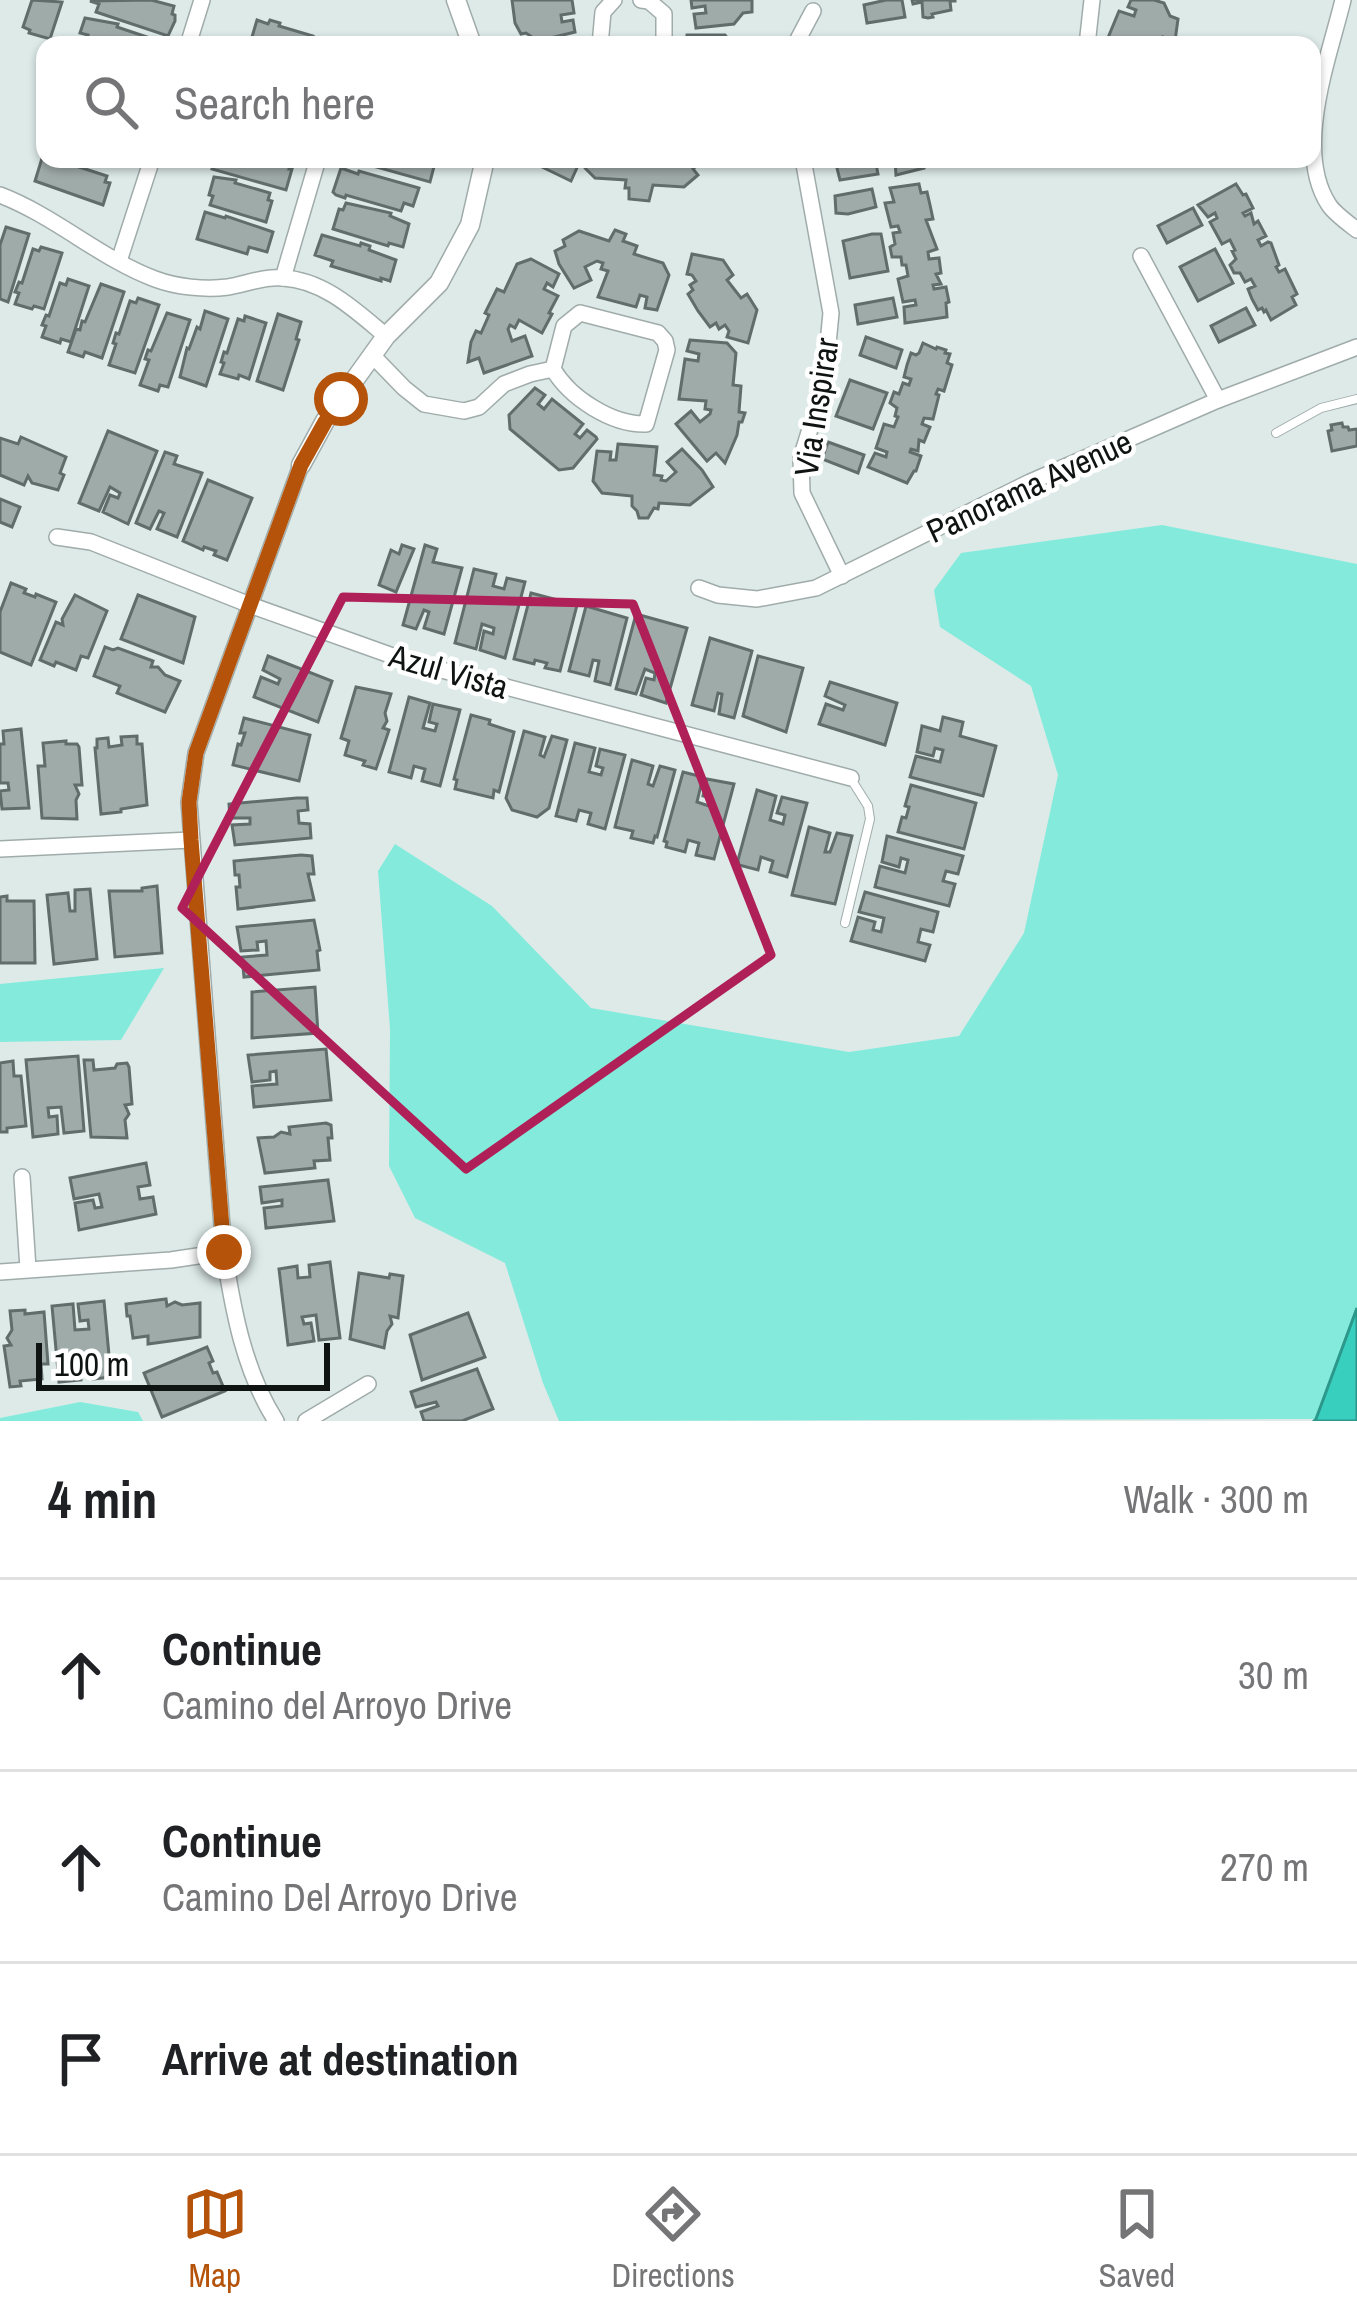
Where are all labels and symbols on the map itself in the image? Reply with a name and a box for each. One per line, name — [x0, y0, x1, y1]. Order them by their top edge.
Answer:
street label: Via Inspirar — [783, 335, 849, 479]
route start — [314, 372, 368, 426]
street label: Panorama Avenue — [919, 419, 1139, 553]
street label: Azul Vista — [384, 633, 513, 709]
route end — [197, 1225, 251, 1279]
scale bar — [36, 1337, 330, 1390]

